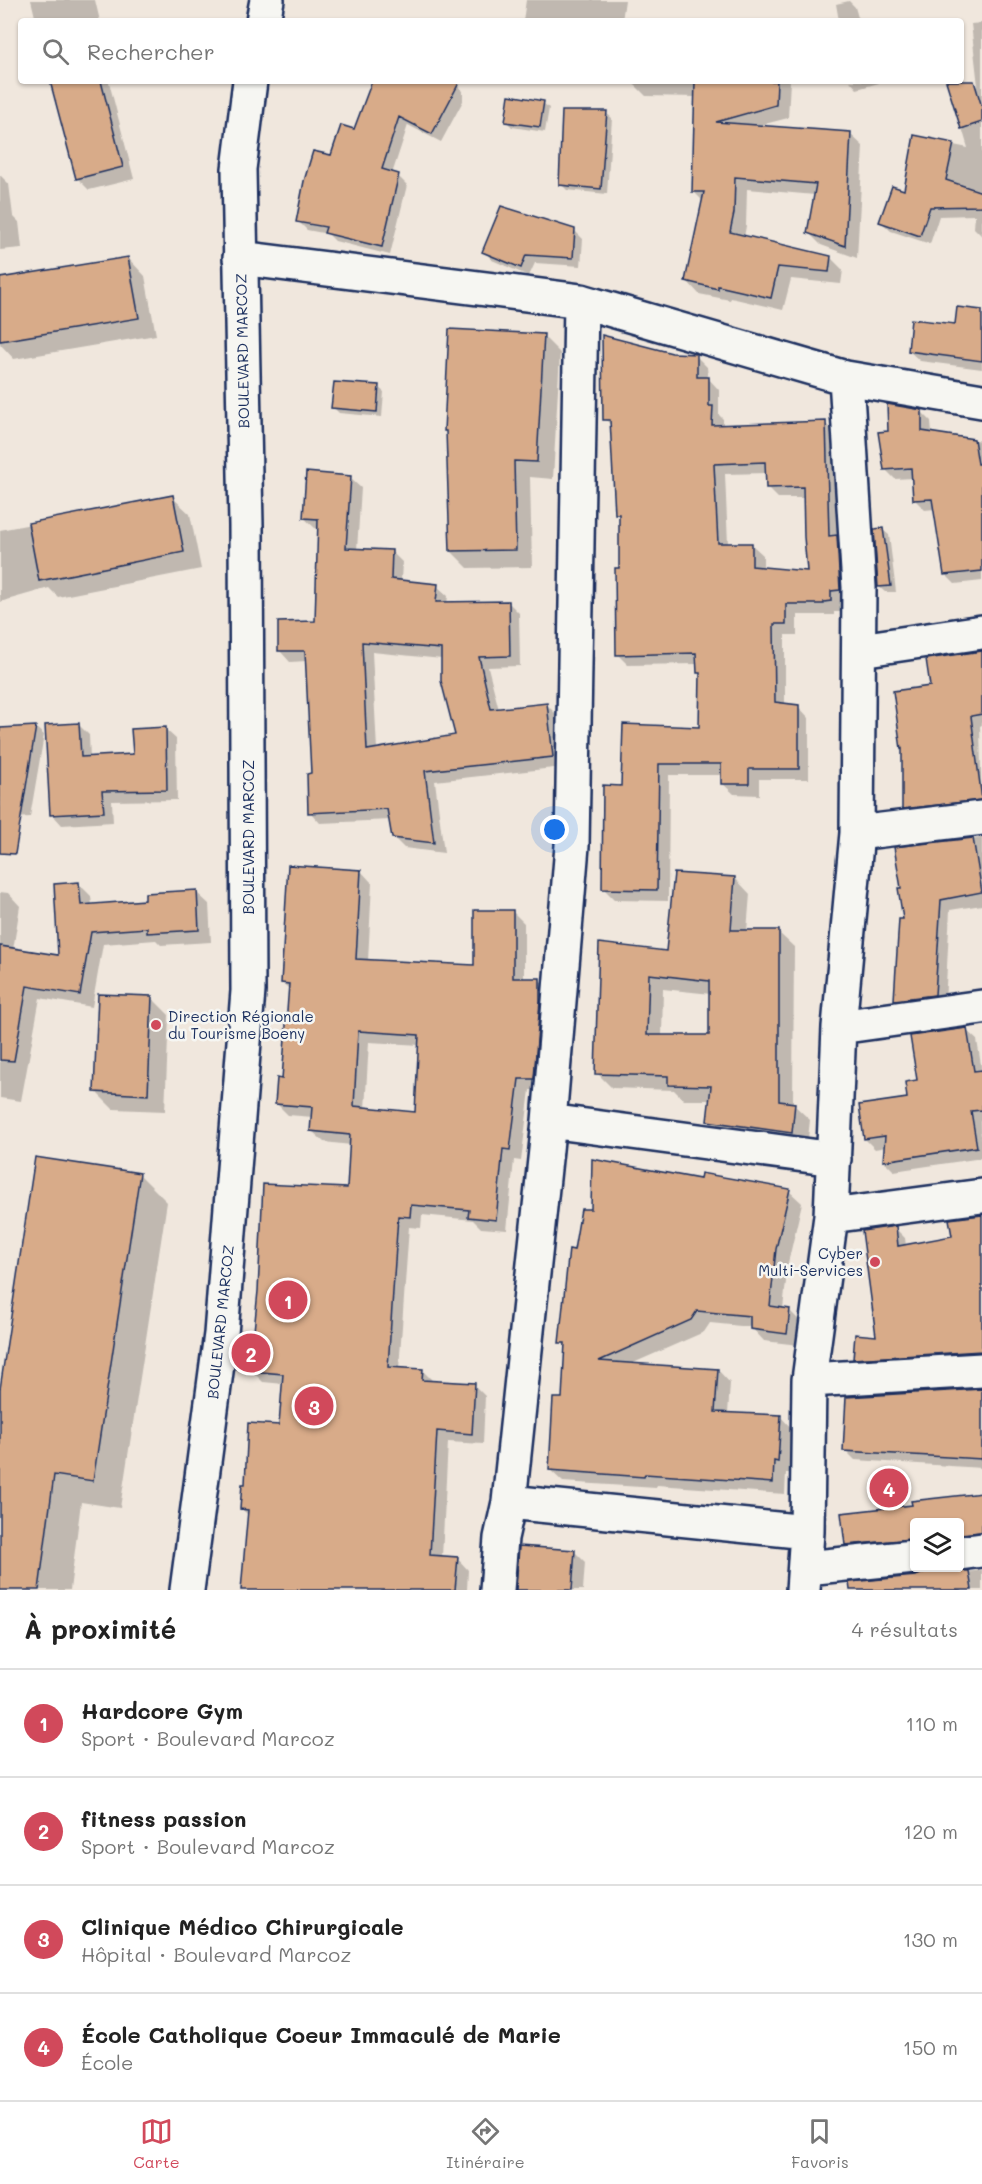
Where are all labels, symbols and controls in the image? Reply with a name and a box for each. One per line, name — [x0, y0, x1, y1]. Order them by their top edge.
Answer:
search box — [18, 18, 964, 84]
icon: search — [39, 35, 72, 68]
text: Rechercher — [87, 37, 215, 66]
street label: BOULEVARD MARCOZ — [231, 273, 253, 429]
street label: BOULEVARD MARCOZ — [238, 760, 258, 914]
your location — [540, 815, 569, 844]
place label: Direction Régionale du Tourisme Boeny — [168, 1006, 314, 1043]
marker: Direction Régionale du Tourisme Boeny — [149, 1018, 163, 1032]
place label: Cyber Multi-Services — [758, 1243, 863, 1280]
street label: BOULEVARD MARCOZ — [202, 1244, 238, 1400]
marker: Cyber Multi-Services — [868, 1255, 882, 1269]
pin: 1 — [268, 1278, 308, 1322]
pin: 2 — [232, 1330, 270, 1376]
pin: 3 — [294, 1384, 334, 1428]
pin: 4 — [870, 1466, 908, 1510]
map controls — [910, 1518, 964, 1572]
button: layers — [910, 1518, 964, 1572]
text: À proximité — [24, 1612, 176, 1646]
text: 4 résultats — [852, 1616, 958, 1642]
text: Hardcore Gym — [81, 1696, 243, 1725]
text: 1 — [39, 1710, 48, 1736]
text: 110 m — [905, 1710, 958, 1736]
text: Sport · Boulevard Marcoz — [81, 1725, 335, 1751]
text: fitness passion — [81, 1804, 246, 1833]
text: 2 — [38, 1818, 49, 1844]
text: 120 m — [903, 1818, 958, 1844]
text: Sport · Boulevard Marcoz — [81, 1833, 335, 1859]
text: Clinique Médico Chirurgicale — [81, 1912, 404, 1941]
text: 3 — [38, 1926, 50, 1952]
text: 130 m — [903, 1926, 958, 1952]
text: Hôpital · Boulevard Marcoz — [81, 1941, 351, 1967]
text: École Catholique Coeur Immaculé de Marie — [81, 2020, 561, 2049]
text: 4 — [37, 2034, 50, 2060]
text: 150 m — [903, 2034, 958, 2060]
text: École — [81, 2049, 133, 2075]
tab: Carte — [133, 2115, 180, 2172]
tab: Itinéraire — [446, 2115, 525, 2172]
tab: Favoris — [791, 2115, 849, 2172]

